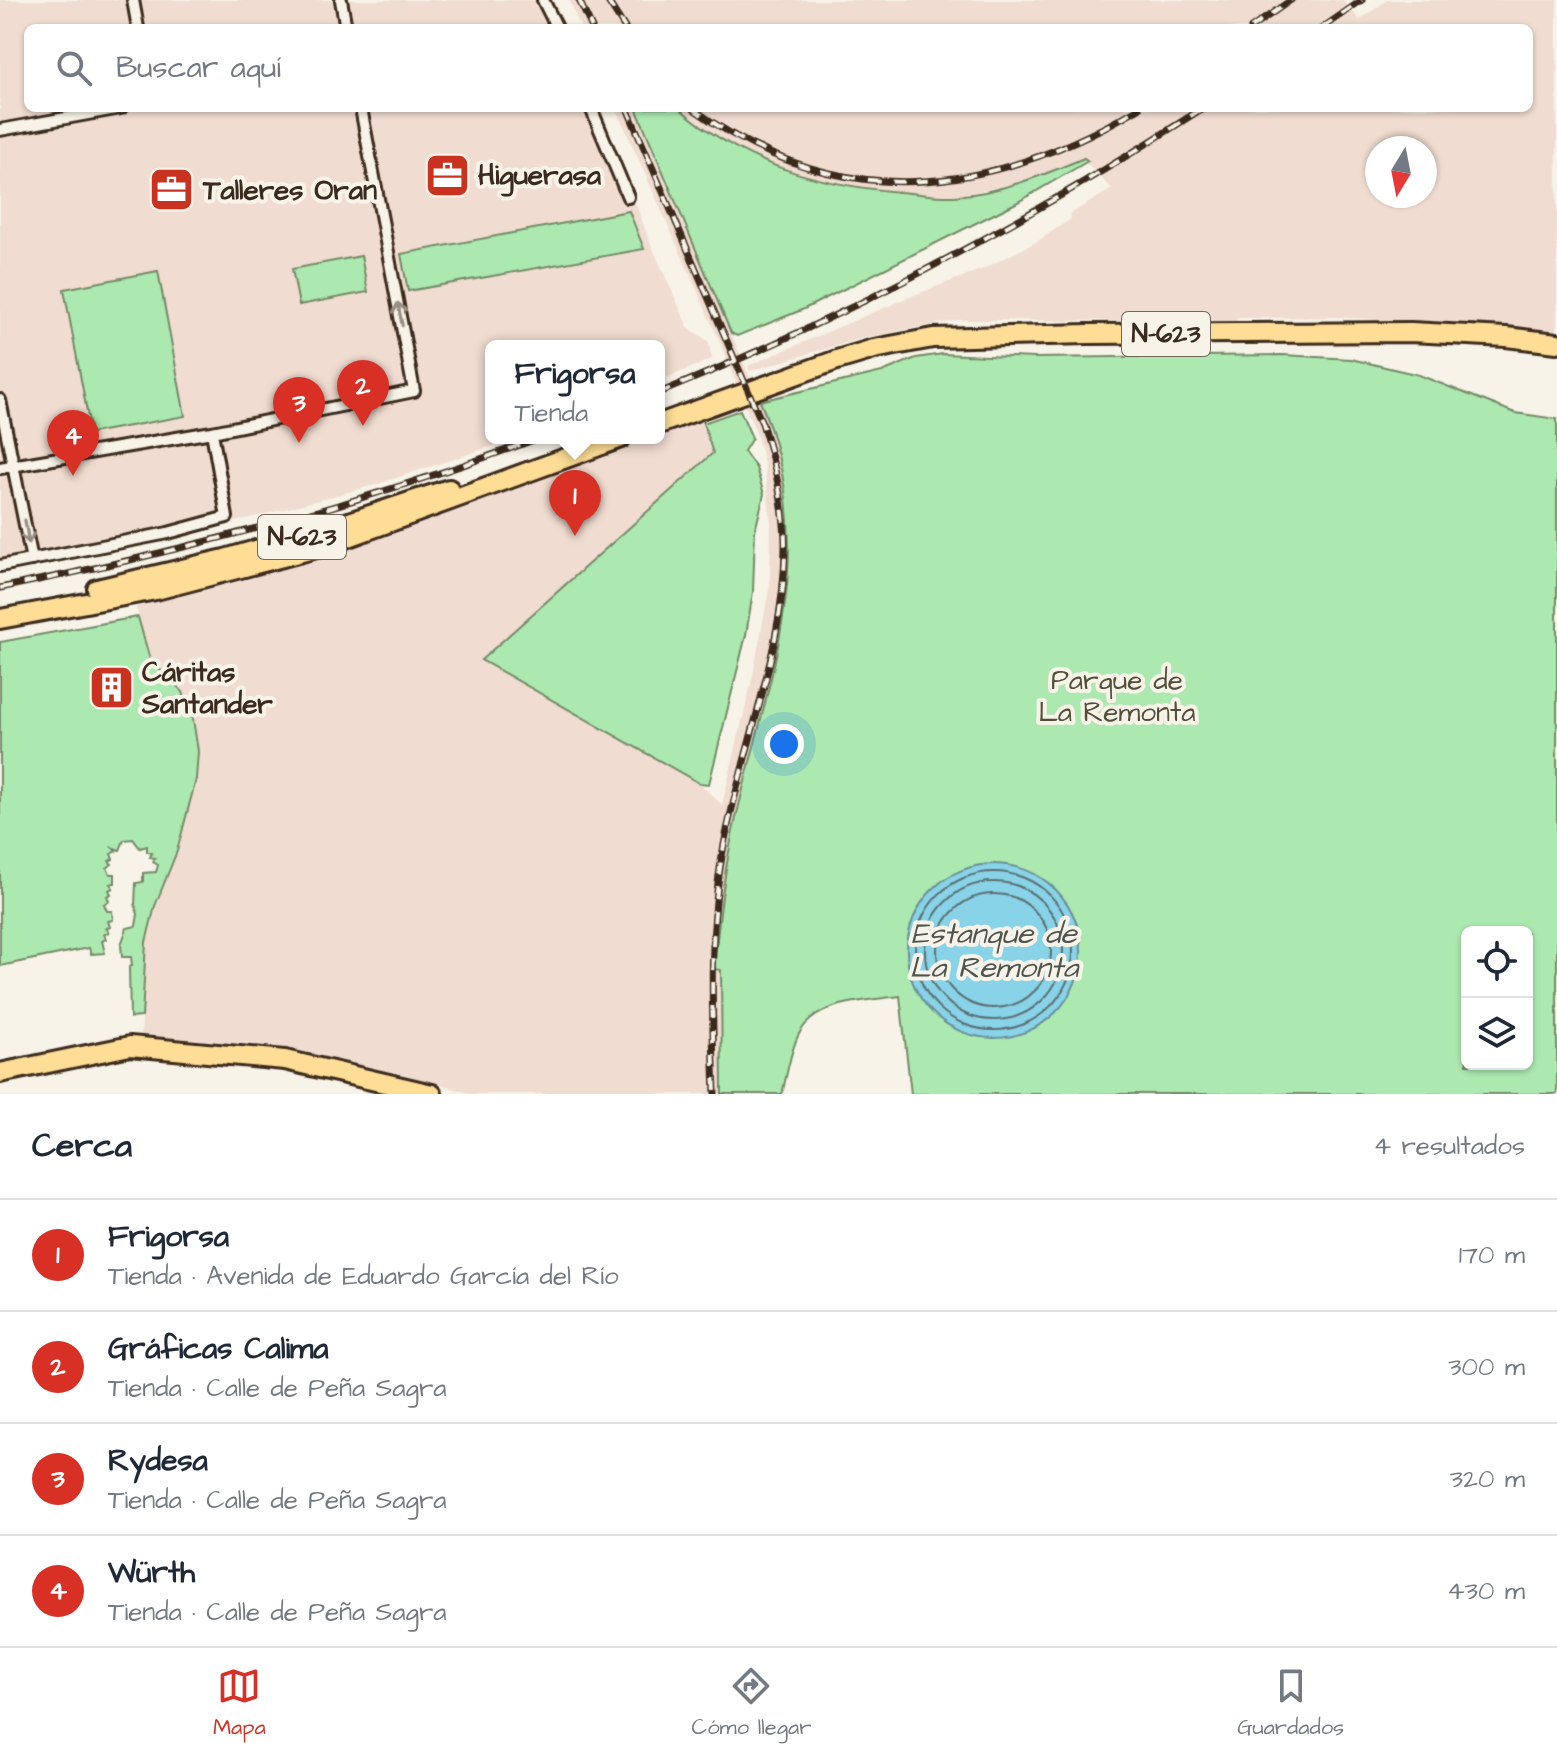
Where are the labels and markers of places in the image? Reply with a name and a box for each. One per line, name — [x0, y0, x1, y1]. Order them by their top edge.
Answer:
office icon: Higuerasa — [423, 151, 471, 199]
place label: Higuerasa — [478, 156, 602, 197]
office icon: Talleres Oran — [148, 166, 196, 214]
place label: Talleres Oran — [202, 171, 377, 210]
pin: 2 — [337, 360, 389, 426]
pin: 3 — [273, 377, 325, 443]
pin: 4 — [47, 410, 99, 476]
pin: 1 — [549, 470, 601, 536]
place label: Cáritas Santander — [141, 653, 273, 724]
building icon: Cáritas Santander — [87, 664, 135, 712]

